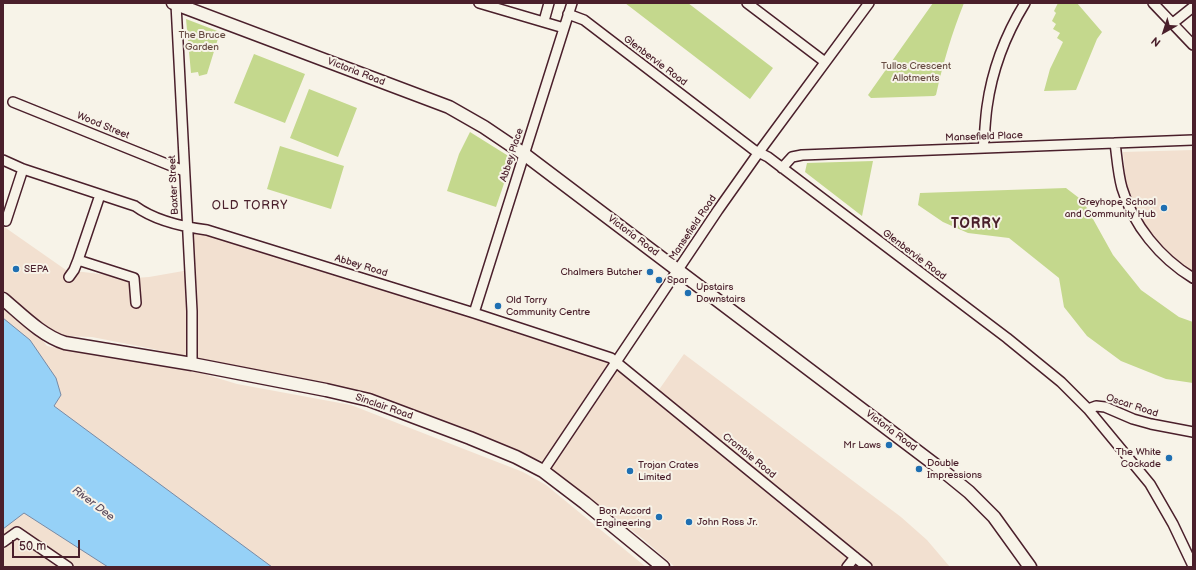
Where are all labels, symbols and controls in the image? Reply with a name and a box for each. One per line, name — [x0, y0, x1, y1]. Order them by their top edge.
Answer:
north arrow — [1144, 12, 1184, 52]
park label: The Bruce Garden — [178, 29, 226, 52]
street label: Glenbervie Road — [621, 33, 689, 89]
text: N — [1149, 34, 1163, 49]
street label: Victoria Road — [325, 56, 387, 88]
park label: Tullos Crescent Allotments — [881, 60, 951, 84]
street label: Wood Street — [75, 110, 131, 142]
street label: Abbey Place — [498, 127, 526, 183]
street label: Mansefield Place — [945, 130, 1023, 144]
street label: Baxter Street — [166, 155, 182, 215]
street label: Mansefield Road — [667, 193, 719, 263]
place label: Greyhope School and Community Hub — [1065, 196, 1156, 220]
district label: OLD TORRY — [212, 199, 288, 213]
marker: Greyhope School and Community Hub — [1159, 203, 1169, 213]
street label: Victoria Road — [605, 213, 661, 259]
district label: TORRY — [951, 216, 1001, 232]
street label: Glenbervie Road — [880, 227, 948, 283]
street label: Abbey Road — [333, 252, 389, 280]
place label: SEPA — [24, 263, 48, 275]
marker: SEPA — [11, 264, 21, 274]
place label: Chalmers Butcher — [560, 266, 642, 278]
marker: Chalmers Butcher — [645, 267, 655, 277]
place label: Spar — [667, 274, 688, 286]
marker: Spar — [654, 275, 664, 285]
place label: Upstairs Downstairs — [696, 281, 745, 304]
marker: Upstairs Downstairs — [683, 288, 693, 298]
place label: Old Torry Community Centre — [506, 294, 590, 318]
marker: Old Torry Community Centre — [493, 301, 503, 311]
street label: Sinclair Road — [354, 392, 414, 422]
street label: Oscar Road — [1104, 392, 1160, 420]
street label: Victoria Road — [863, 408, 919, 454]
street label: Crombie Road — [720, 431, 778, 481]
place label: Mr Laws — [843, 439, 881, 451]
marker: Mr Laws — [884, 440, 894, 450]
place label: The White Cockade — [1116, 446, 1161, 470]
marker: The White Cockade — [1164, 453, 1174, 463]
place label: Double Impressions — [927, 457, 982, 480]
place label: Trojan Crates Limited — [638, 459, 699, 482]
marker: Double Impressions — [914, 464, 924, 474]
marker: Trojan Crates Limited — [625, 466, 635, 476]
water label: River Dee — [69, 484, 117, 524]
place label: Bon Accord Engineering — [596, 505, 651, 528]
marker: Bon Accord Engineering — [654, 512, 664, 522]
place label: John Ross Jr. — [697, 516, 757, 528]
marker: John Ross Jr. — [684, 517, 694, 527]
scale bar — [14, 532, 82, 558]
text: 50 m — [19, 539, 46, 554]

